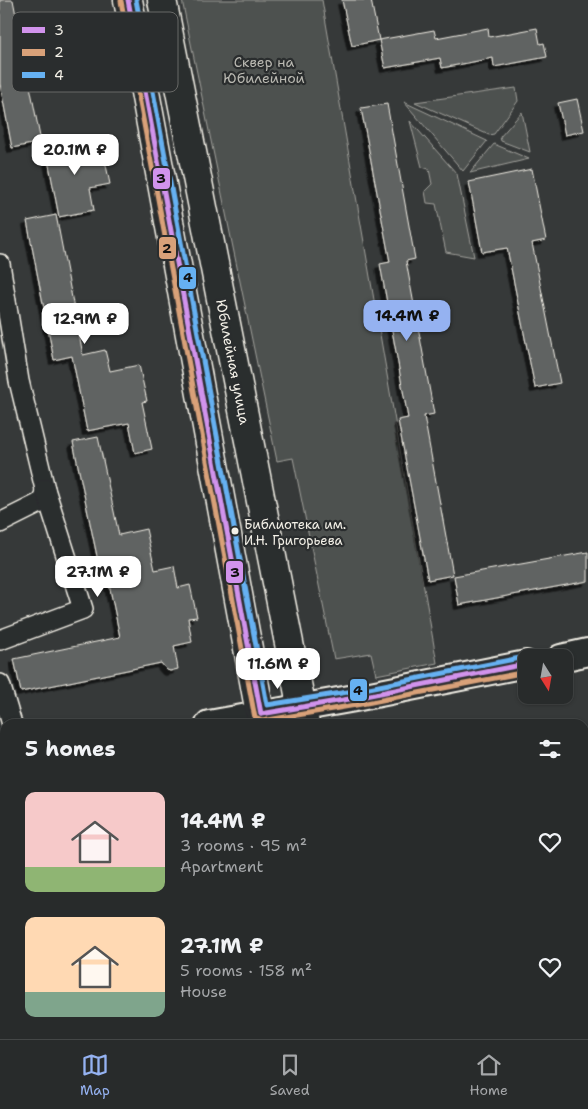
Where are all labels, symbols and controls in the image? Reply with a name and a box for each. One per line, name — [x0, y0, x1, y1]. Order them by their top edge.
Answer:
legend — [12, 12, 178, 92]
text: 3 — [54, 21, 64, 39]
text: 2 — [54, 43, 64, 61]
park label: Сквер на Юбилейной — [223, 53, 305, 87]
text: 4 — [54, 66, 64, 84]
pin: 20.1M ₽ — [29, 134, 121, 176]
text: 20.1M ₽ — [43, 139, 107, 160]
line badge: 3 — [152, 167, 171, 190]
text: 3 — [156, 169, 166, 187]
line badge: 2 — [158, 236, 177, 260]
text: 2 — [162, 239, 172, 257]
line badge: 4 — [178, 266, 197, 290]
text: 4 — [183, 268, 193, 286]
street label: Юбилейная улица — [212, 298, 254, 426]
pin: 14.4M ₽ — [361, 300, 453, 342]
pin: 12.9M ₽ — [39, 302, 131, 345]
text: 14.4M ₽ — [374, 305, 440, 326]
text: 12.9M ₽ — [53, 308, 117, 329]
place label: Библиотека им. И.Н. Григорьева — [244, 516, 346, 549]
marker: Библиотека им. И.Н. Григорьева — [230, 526, 240, 536]
pin: 27.1M ₽ — [52, 556, 144, 598]
line badge: 3 — [225, 560, 244, 584]
text: 27.1M ₽ — [66, 561, 130, 582]
text: 3 — [230, 563, 240, 581]
pin: 11.6M ₽ — [232, 648, 324, 690]
north arrow — [518, 649, 572, 704]
map controls — [518, 649, 573, 704]
text: 11.6M ₽ — [247, 653, 309, 674]
line badge: 4 — [349, 678, 368, 702]
text: 4 — [353, 681, 363, 699]
text: 5 homes — [25, 735, 116, 763]
icon: filters — [536, 735, 564, 763]
text: 14.4M ₽ — [180, 807, 266, 835]
icon: home — [65, 812, 125, 872]
icon: heart — [536, 828, 564, 856]
text: 3 rooms · 95 m² — [180, 835, 307, 856]
text: Apartment — [180, 856, 263, 877]
text: 27.1M ₽ — [180, 932, 264, 960]
icon: home — [65, 937, 125, 997]
icon: heart — [536, 953, 564, 981]
text: 5 rooms · 158 m² — [180, 960, 312, 981]
text: House — [180, 981, 227, 1002]
tab: Map — [80, 1051, 110, 1099]
tab: Saved — [270, 1051, 310, 1099]
tab: Home — [470, 1051, 508, 1099]

